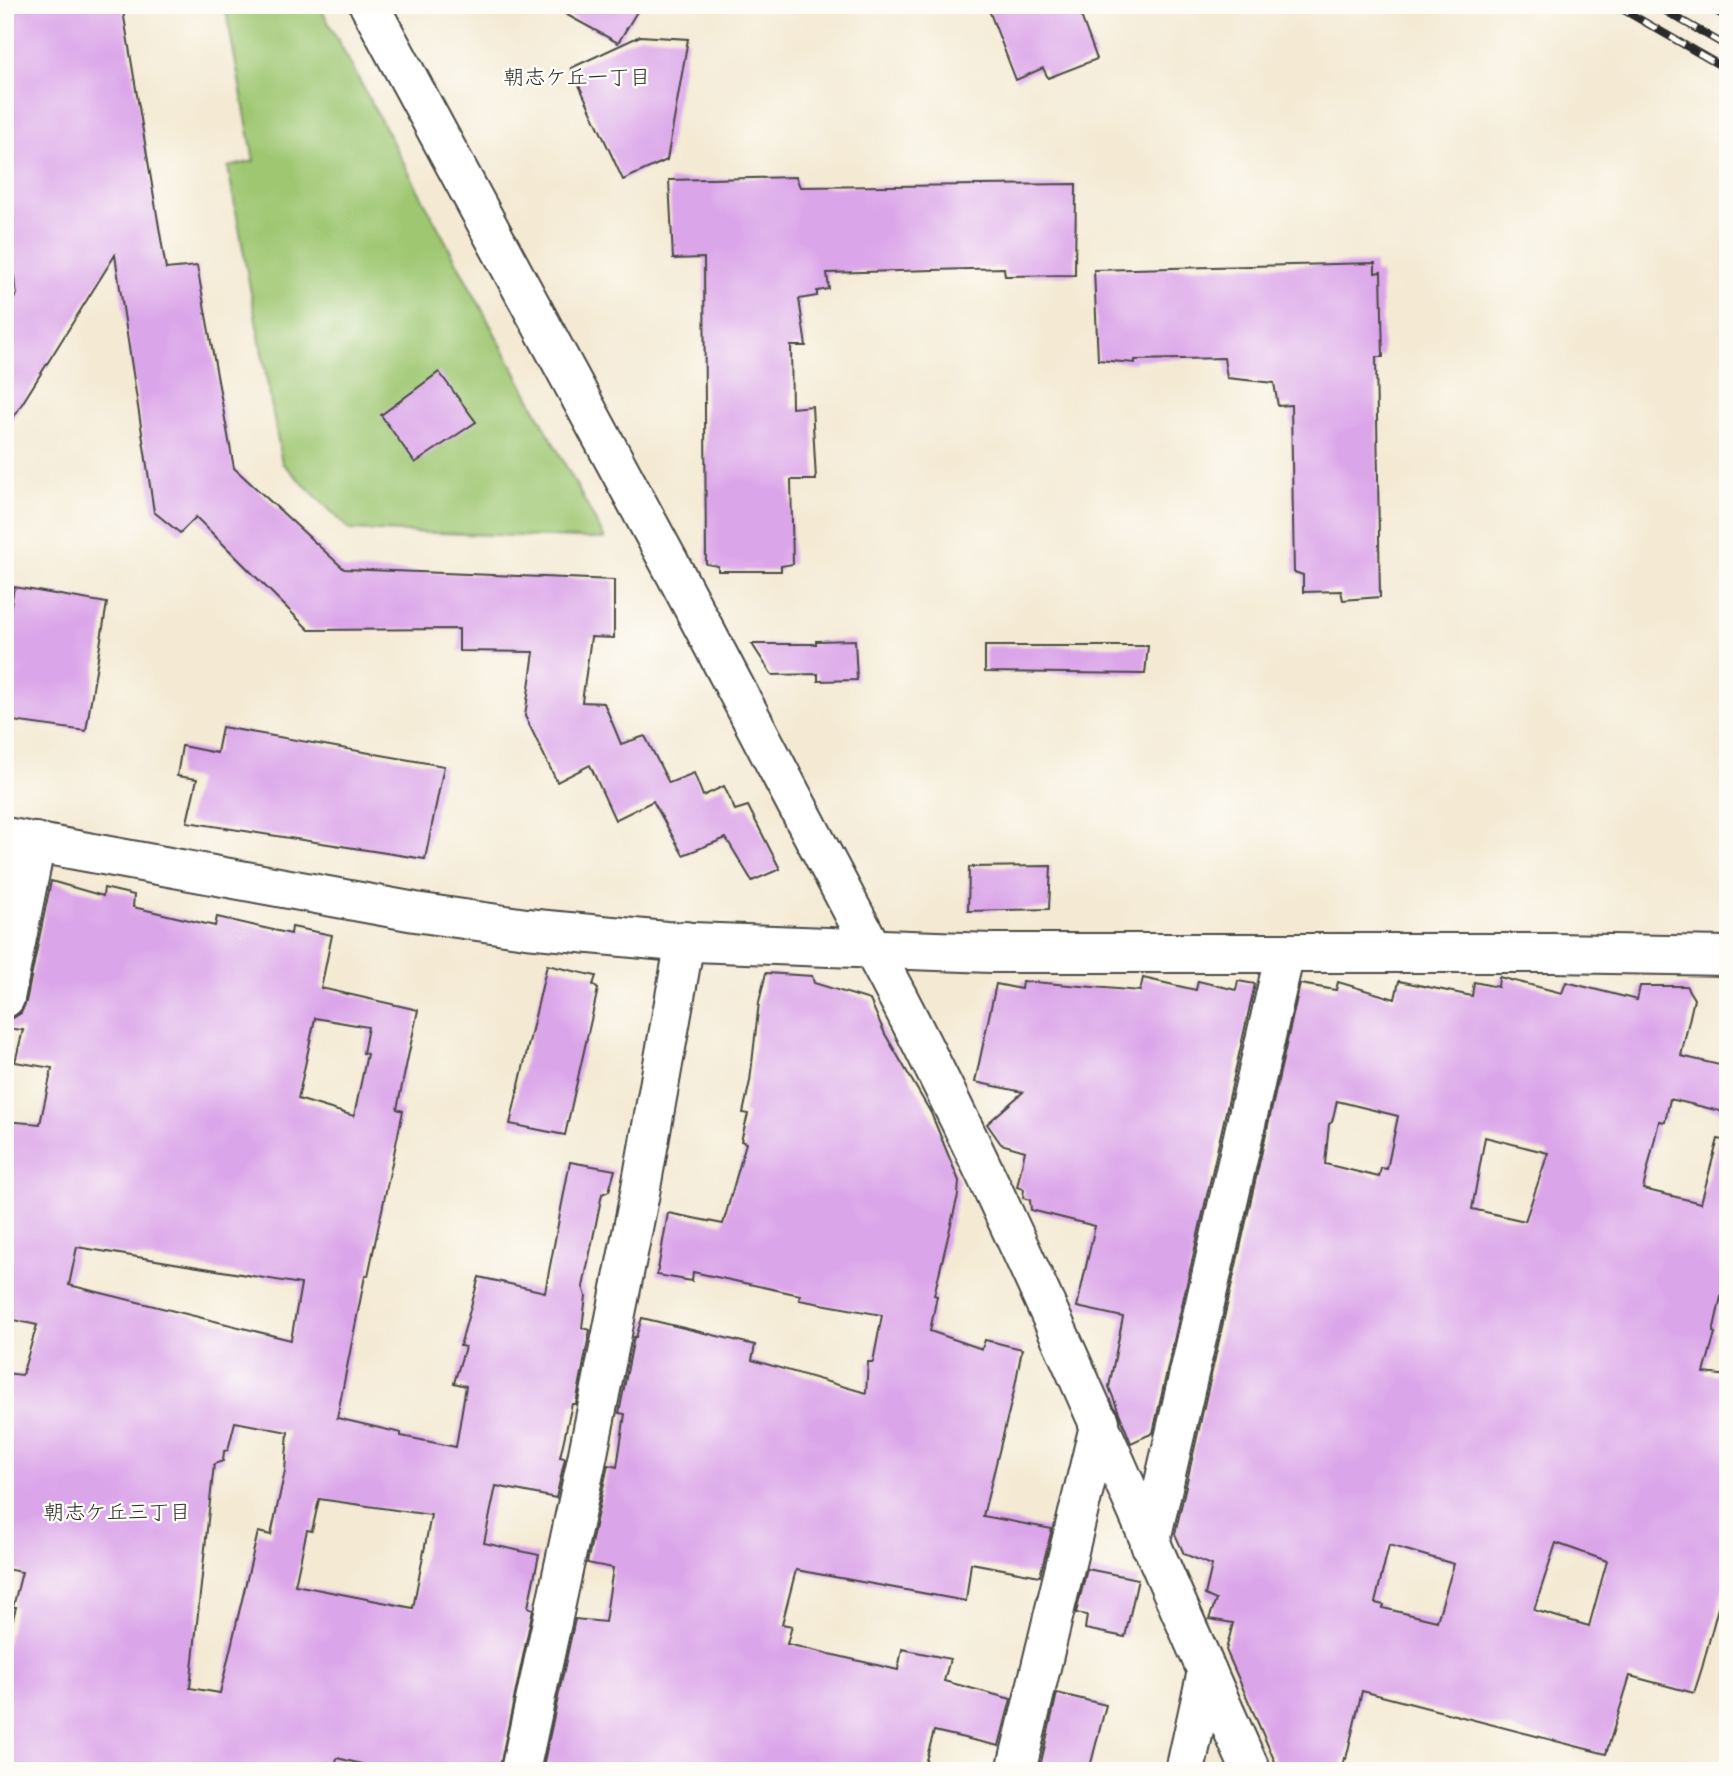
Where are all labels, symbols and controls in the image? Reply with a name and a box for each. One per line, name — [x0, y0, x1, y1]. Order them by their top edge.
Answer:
district label: 朝志ケ丘一丁目 — [504, 64, 651, 91]
district label: 朝志ケ丘三丁目 — [44, 1499, 191, 1526]

